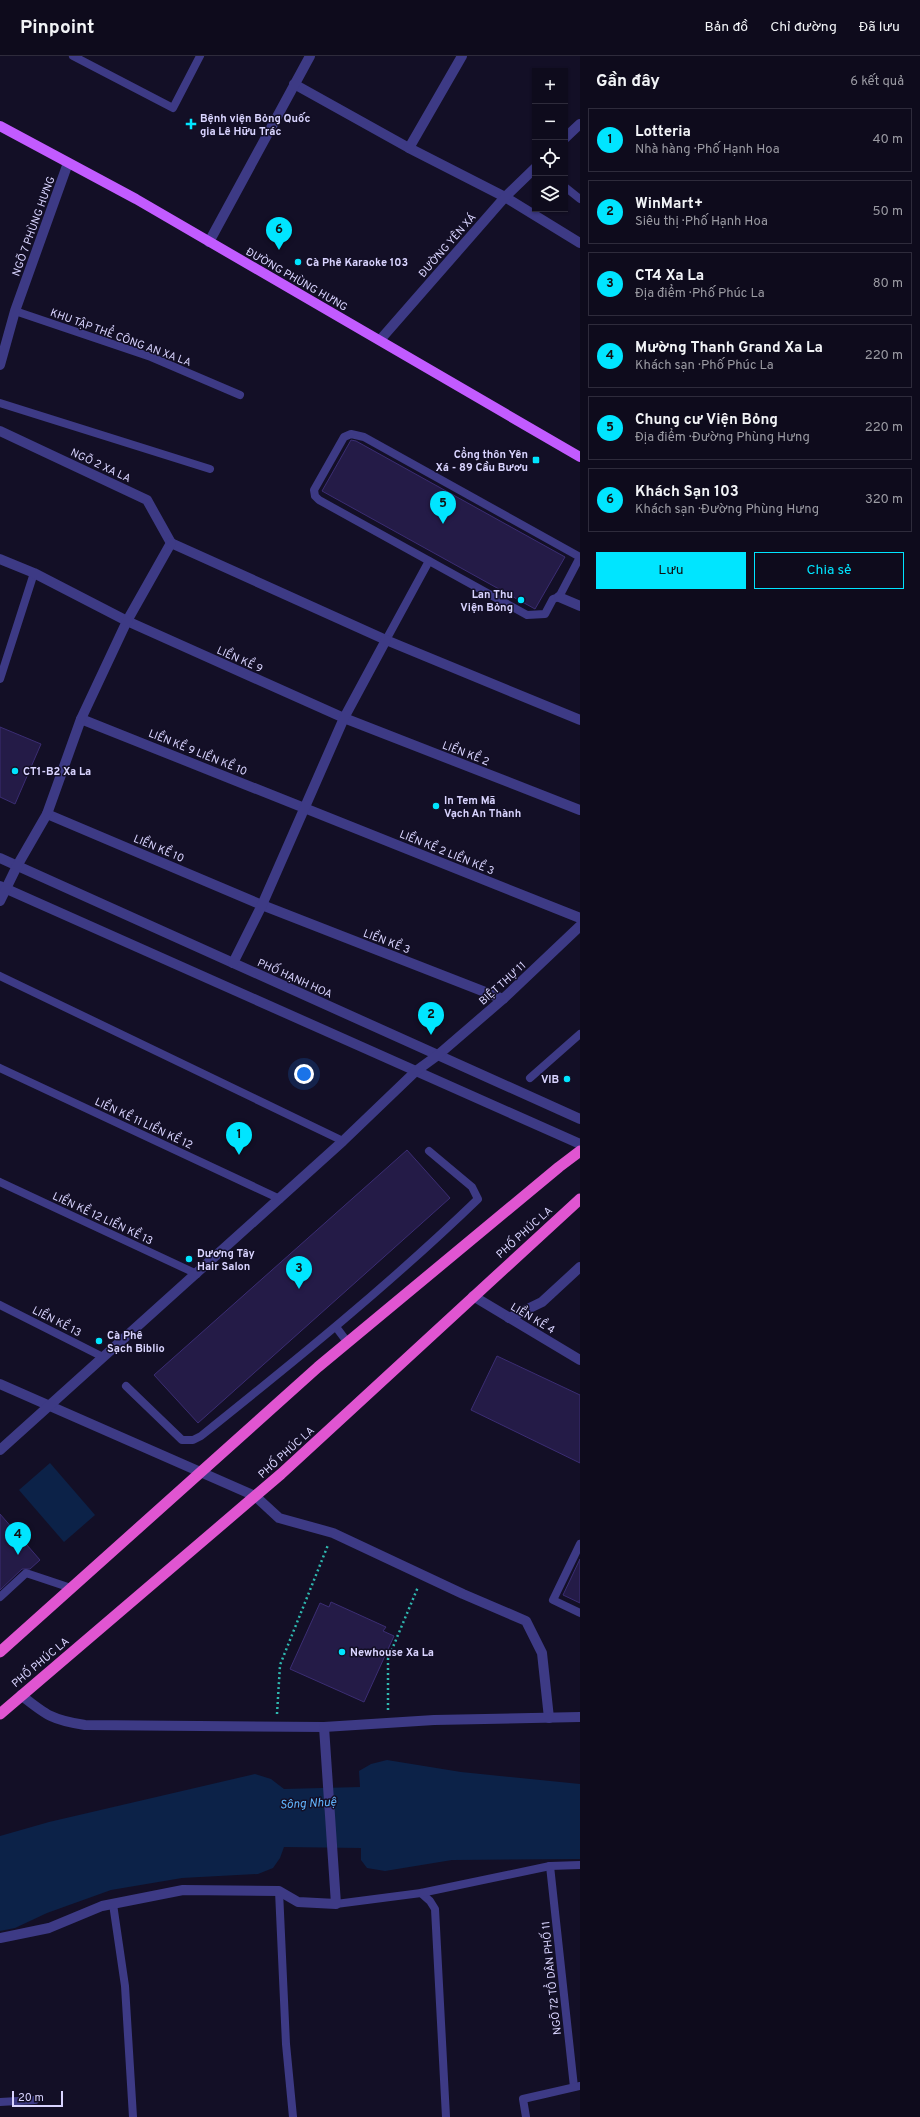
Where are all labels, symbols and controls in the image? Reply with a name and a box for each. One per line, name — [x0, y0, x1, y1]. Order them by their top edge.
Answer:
text: Pinpoint — [20, 16, 95, 40]
text: Bản đồ — [704, 19, 748, 36]
text: Chỉ đường — [770, 19, 837, 36]
text: Đã lưu — [859, 19, 900, 36]
map controls — [532, 68, 568, 212]
button: + — [532, 68, 568, 104]
text: Gần đây — [596, 71, 660, 93]
text: 6 kết quả — [850, 74, 904, 90]
button: − — [532, 104, 568, 140]
place label: Bệnh viện Bỏng Quốc gia Lê Hữu Trác — [200, 112, 310, 139]
marker: Bệnh viện Bỏng Quốc gia Lê Hữu Trác — [185, 118, 197, 130]
text: Lotteria — [635, 123, 691, 142]
text: 1 — [607, 132, 613, 148]
text: 40 m — [873, 132, 903, 148]
button: locate — [532, 140, 568, 176]
text: Nhà hàng · Phố Hạnh Hoa — [635, 142, 780, 158]
street label: NGÕ 7 PHÙNG HƯNG — [8, 174, 59, 278]
button: layers — [532, 176, 568, 212]
text: WinMart+ — [635, 195, 703, 214]
text: 2 — [606, 204, 614, 220]
text: 50 m — [873, 204, 903, 220]
street label: ĐƯỜNG YÊN XÁ — [415, 210, 479, 281]
text: Siêu thị · Phố Hạnh Hoa — [635, 214, 768, 230]
pin: 6 — [266, 217, 292, 250]
street label: ĐƯỜNG PHÙNG HƯNG — [243, 244, 350, 315]
place label: Cà Phê Karaoke 103 — [306, 256, 408, 270]
marker: Cà Phê Karaoke 103 — [293, 257, 303, 267]
text: CT4 Xa La — [635, 267, 704, 286]
text: 3 — [606, 276, 614, 292]
text: 80 m — [873, 276, 903, 292]
text: Địa điểm · Phố Phúc La — [635, 286, 764, 302]
street label: KHU TẬP THỂ CÔNG AN XA LA — [48, 303, 194, 370]
text: Mường Thanh Grand Xa La — [635, 339, 823, 358]
text: 4 — [606, 348, 614, 364]
text: 220 m — [865, 348, 903, 364]
text: Khách sạn · Phố Phúc La — [635, 358, 774, 374]
text: Chung cư Viện Bỏng — [635, 411, 778, 430]
text: 5 — [606, 420, 614, 436]
text: 220 m — [865, 420, 903, 436]
text: Địa điểm · Đường Phùng Hưng — [635, 430, 810, 446]
street label: NGÕ 2 XA LA — [68, 445, 133, 486]
place label: Cổng thôn Yên Xá - 89 Cầu Bươu — [435, 447, 528, 475]
marker: Cổng thôn Yên Xá - 89 Cầu Bươu — [531, 455, 541, 465]
text: Khách Sạn 103 — [635, 483, 739, 502]
pin: 5 — [430, 491, 456, 524]
text: 6 — [606, 492, 614, 508]
text: 320 m — [865, 492, 903, 508]
text: Khách sạn · Đường Phùng Hưng — [635, 502, 819, 518]
button: Lưu — [596, 552, 746, 589]
button: Chia sẻ — [754, 552, 904, 589]
place label: Lan Thu Viện Bỏng — [460, 588, 513, 615]
marker: Lan Thu Viện Bỏng — [516, 595, 526, 605]
street label: LIỀN KỀ 9 — [214, 642, 266, 676]
street label: LIỀN KỀ 9 LIỀN KỀ 10 — [146, 725, 250, 779]
street label: LIỀN KỀ 2 — [440, 737, 492, 769]
place label: CT1-B2 Xa La — [23, 765, 91, 779]
marker: CT1-B2 Xa La — [10, 766, 20, 776]
place label: In Tem Mã Vạch An Thành — [444, 794, 521, 821]
marker: In Tem Mã Vạch An Thành — [431, 801, 441, 811]
street label: LIỀN KỀ 2 LIỀN KỀ 3 — [397, 826, 497, 878]
street label: LIỀN KỀ 10 — [131, 830, 187, 866]
street label: LIỀN KỀ 3 — [361, 925, 413, 957]
street label: PHỐ HẠNH HOA — [255, 953, 336, 1002]
street label: BIỆT THỰ 11 — [476, 958, 529, 1009]
pin: 2 — [418, 1002, 444, 1035]
your location — [294, 1064, 314, 1084]
place label: VIB — [541, 1073, 559, 1087]
marker: VIB — [562, 1074, 572, 1084]
street label: LIỀN KỀ 11 LIỀN KỀ 12 — [92, 1093, 196, 1153]
pin: 1 — [226, 1122, 252, 1155]
street label: LIỀN KỀ 12 LIỀN KỀ 13 — [50, 1188, 156, 1248]
street label: PHỐ PHÚC LA — [492, 1202, 556, 1262]
place label: Dương Tây Hair Salon — [197, 1247, 255, 1274]
marker: Dương Tây Hair Salon — [184, 1254, 194, 1264]
pin: 3 — [286, 1256, 312, 1289]
street label: LIỀN KỀ 4 — [508, 1298, 558, 1338]
street label: LIỀN KỀ 13 — [30, 1302, 84, 1340]
place label: Cà Phê Sạch Biblio — [107, 1329, 165, 1356]
marker: Cà Phê Sạch Biblio — [94, 1336, 104, 1346]
street label: PHỐ PHÚC LA — [254, 1422, 318, 1482]
pin: 4 — [5, 1522, 31, 1555]
street label: PHỐ PHÚC LA — [7, 1632, 72, 1691]
place label: Newhouse Xa La — [350, 1646, 434, 1660]
marker: Newhouse Xa La — [337, 1647, 347, 1657]
water label: Sông Nhuệ — [279, 1794, 338, 1813]
street label: NGÕ 72 TỔ DÂN PHỐ 11 — [536, 1920, 565, 2036]
scale bar — [12, 2089, 63, 2108]
text: 20 m — [18, 2091, 44, 2105]

